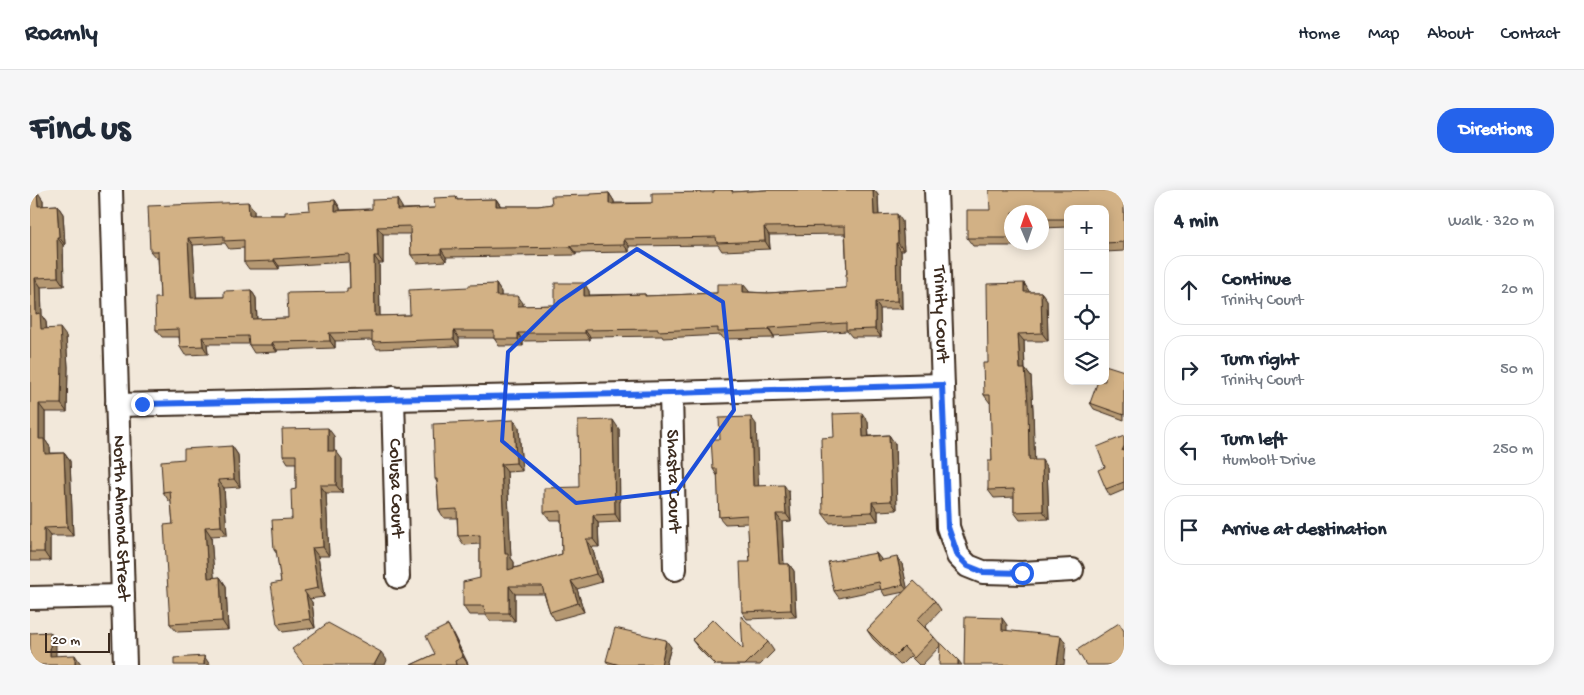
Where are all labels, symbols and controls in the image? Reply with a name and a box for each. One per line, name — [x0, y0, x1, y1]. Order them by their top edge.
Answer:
text: Roamly — [25, 20, 98, 49]
text: Home — [1298, 24, 1340, 45]
text: Map — [1368, 24, 1399, 45]
text: About — [1427, 24, 1473, 45]
text: Contact — [1501, 24, 1559, 45]
button: Directions — [1437, 108, 1554, 153]
text: Find us — [30, 110, 130, 151]
north arrow — [1004, 205, 1049, 250]
map controls — [1064, 205, 1109, 385]
button: + — [1064, 205, 1109, 250]
text: 4 min — [1174, 210, 1218, 235]
text: Walk · 320 m — [1448, 213, 1534, 232]
button: − — [1064, 250, 1109, 295]
street label: Trinity Court — [927, 264, 954, 365]
text: Continue — [1222, 269, 1291, 292]
icon: ahead — [1175, 276, 1203, 304]
text: 20 m — [1501, 281, 1533, 300]
text: Trinity Court — [1222, 292, 1303, 311]
button: locate — [1064, 295, 1109, 340]
button: layers — [1064, 340, 1109, 385]
text: Turn right — [1222, 349, 1298, 372]
icon: right — [1175, 356, 1203, 384]
text: 50 m — [1500, 361, 1533, 380]
text: Trinity Court — [1222, 372, 1303, 391]
route end — [131, 393, 154, 416]
street label: Shasta Court — [660, 429, 686, 535]
text: Turn left — [1222, 429, 1286, 452]
street label: North Almond Street — [107, 435, 135, 603]
icon: left — [1175, 436, 1203, 464]
street label: Colusa Court — [383, 438, 408, 540]
text: 250 m — [1493, 441, 1533, 460]
text: Humbolt Drive — [1222, 452, 1315, 471]
icon: arrive — [1175, 516, 1203, 544]
text: Arrive at destination — [1222, 519, 1386, 542]
route start — [1011, 562, 1034, 585]
scale bar — [45, 630, 110, 653]
text: 20 m — [52, 633, 80, 650]

